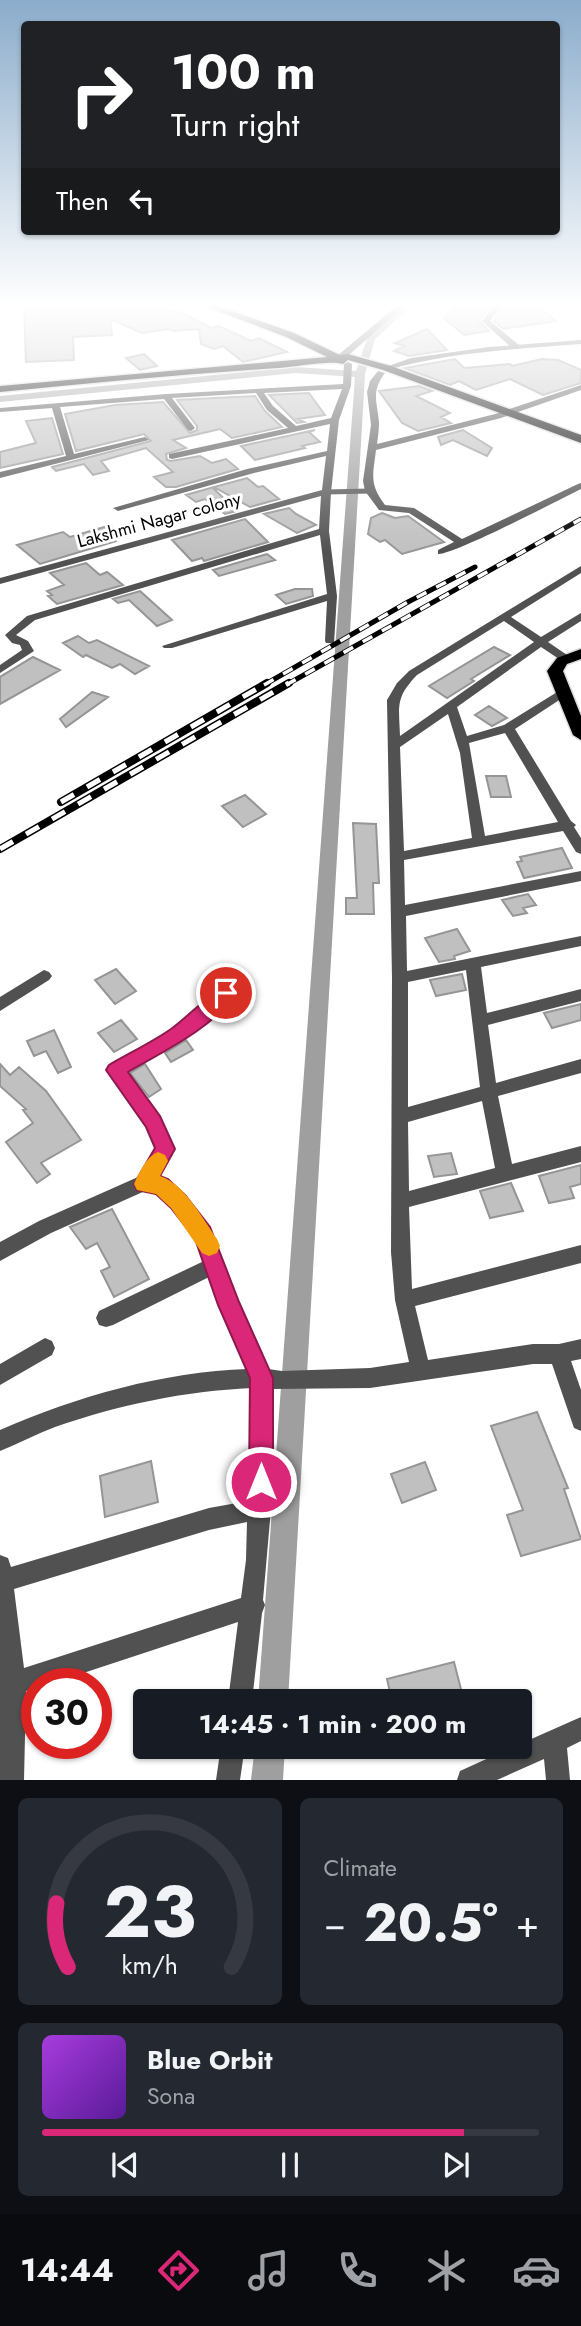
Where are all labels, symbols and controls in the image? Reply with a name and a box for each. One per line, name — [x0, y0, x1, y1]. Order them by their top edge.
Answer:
text: 100 m — [171, 37, 316, 107]
icon: right — [56, 49, 147, 140]
text: Turn right — [171, 102, 300, 148]
text: Then — [56, 182, 109, 220]
icon: left — [123, 182, 161, 220]
street label: Lakshmi Nagar colony — [74, 486, 244, 554]
pin — [196, 963, 256, 1023]
icon: arrive — [207, 974, 245, 1012]
position arrow — [224, 1445, 298, 1519]
speed limit sign: 30 — [21, 1668, 112, 1759]
text: 14:45 · 1 min · 200 m — [199, 1705, 466, 1743]
text: Climate — [324, 1851, 397, 1885]
text: 23 — [103, 1860, 196, 1965]
text: 20.5° — [364, 1885, 498, 1961]
text: − — [324, 1896, 346, 1951]
text: + — [516, 1896, 539, 1951]
text: km/h — [121, 1947, 178, 1983]
text: Blue Orbit — [147, 2041, 272, 2079]
text: Sona — [147, 2079, 195, 2113]
icon: previous — [106, 2146, 144, 2184]
icon: pause — [271, 2146, 309, 2184]
icon: next — [437, 2146, 475, 2184]
icon: directions — [154, 2246, 203, 2295]
icon: music — [244, 2246, 293, 2295]
icon: phone — [333, 2246, 382, 2295]
icon: climate — [422, 2246, 471, 2295]
icon: car — [512, 2246, 561, 2295]
text: 14:44 — [20, 2247, 114, 2293]

